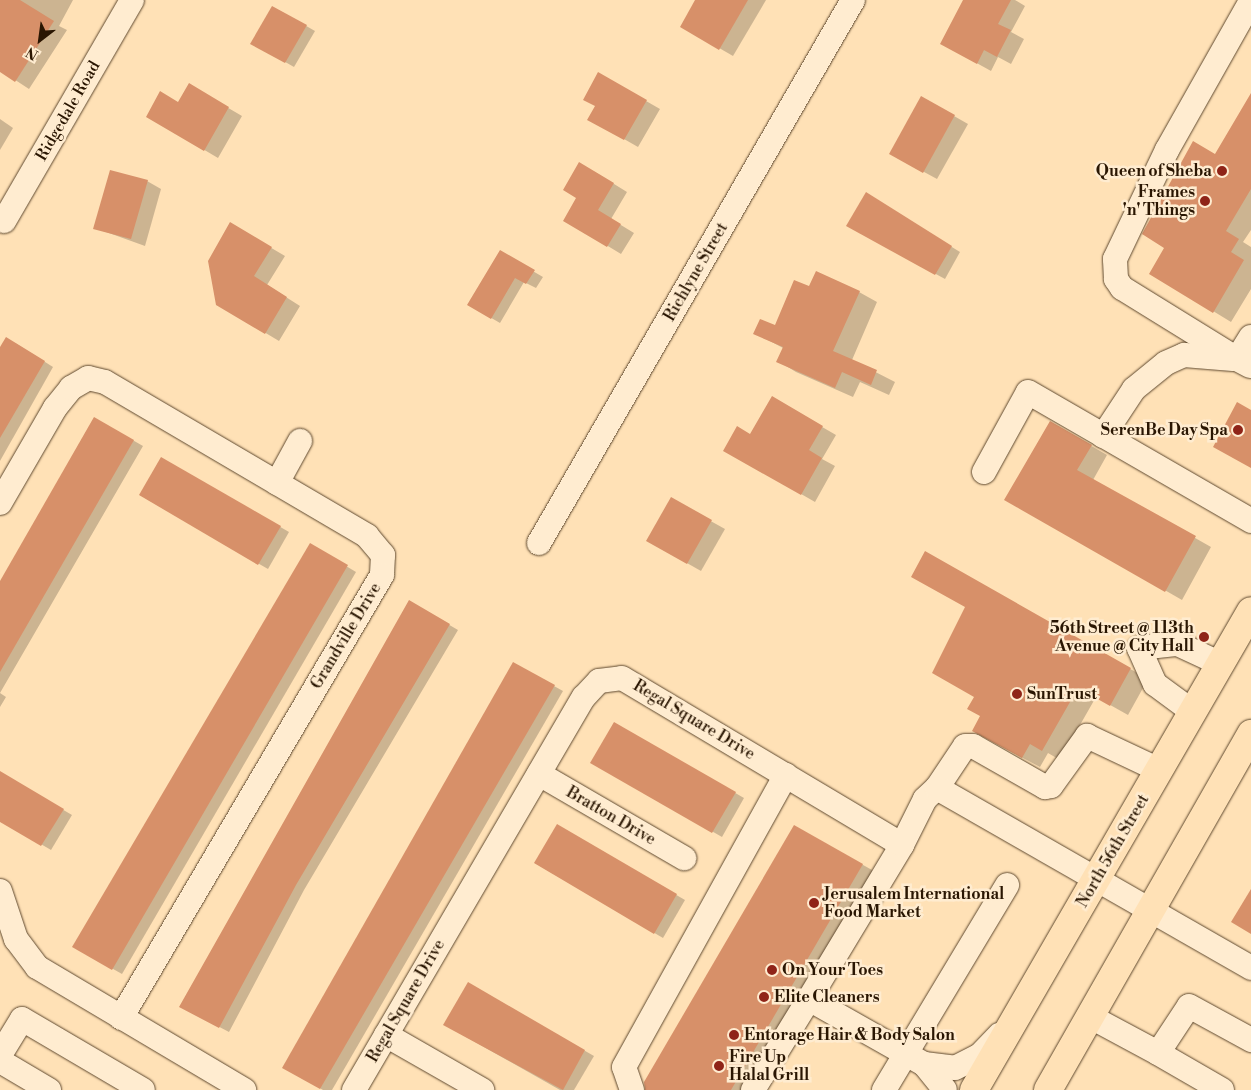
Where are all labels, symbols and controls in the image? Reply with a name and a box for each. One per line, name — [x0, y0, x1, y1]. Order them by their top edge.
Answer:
north arrow — [15, 15, 65, 65]
text: N — [23, 42, 42, 64]
street label: Ridgedale Road — [32, 58, 104, 164]
place label: Queen of Sheba — [1096, 161, 1212, 181]
marker: Queen of Sheba — [1216, 165, 1228, 177]
place label: Frames 'n' Things — [1123, 182, 1195, 220]
marker: Frames 'n' Things — [1199, 195, 1211, 207]
street label: Richlyne Street — [660, 219, 732, 325]
place label: SerenBe Day Spa — [1101, 420, 1228, 440]
marker: SerenBe Day Spa — [1232, 424, 1244, 436]
street label: Grandville Drive — [307, 579, 385, 693]
place label: 56th Street @ 113th Avenue @ City Hall — [1050, 618, 1194, 656]
marker: 56th Street @ 113th Avenue @ City Hall — [1198, 631, 1210, 643]
street label: Regal Square Drive — [630, 676, 758, 764]
place label: SunTrust — [1027, 684, 1097, 704]
marker: SunTrust — [1011, 688, 1023, 700]
street label: Bratton Drive — [563, 783, 659, 849]
street label: North 56th Street — [1073, 791, 1153, 911]
place label: Jerusalem International Food Market — [824, 884, 1004, 922]
marker: Jerusalem International Food Market — [808, 897, 820, 909]
street label: Regal Square Drive — [363, 936, 449, 1066]
place label: On Your Toes — [782, 960, 883, 980]
marker: On Your Toes — [766, 964, 778, 976]
place label: Elite Cleaners — [774, 987, 880, 1007]
marker: Elite Cleaners — [758, 991, 770, 1003]
place label: Entorage Hair & Body Salon — [744, 1025, 955, 1045]
marker: Entorage Hair & Body Salon — [728, 1029, 740, 1041]
place label: Fire Up Halal Grill — [729, 1047, 809, 1085]
marker: Fire Up Halal Grill — [713, 1060, 725, 1072]

